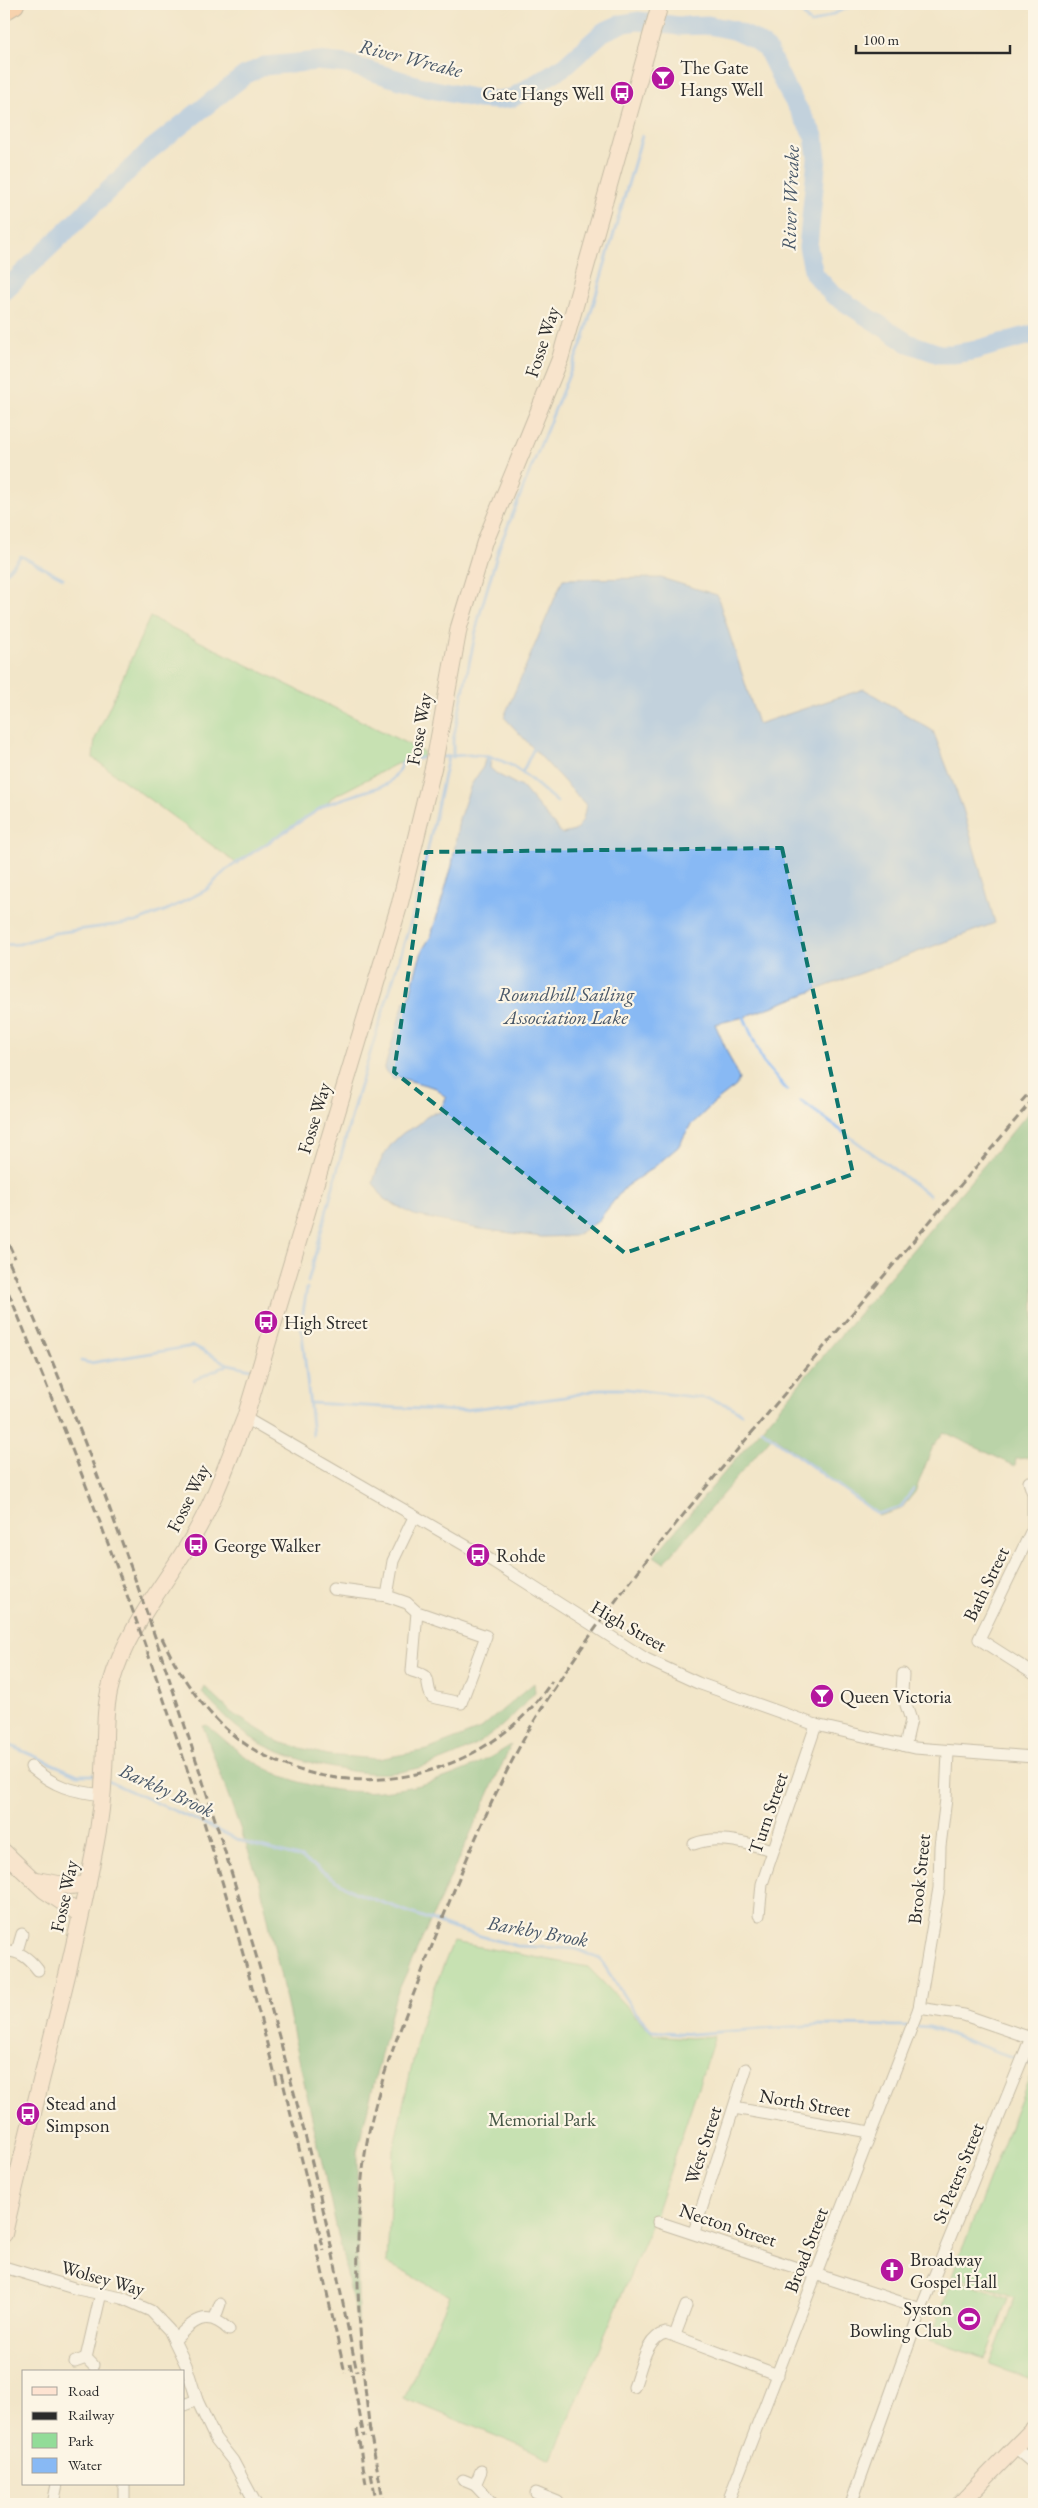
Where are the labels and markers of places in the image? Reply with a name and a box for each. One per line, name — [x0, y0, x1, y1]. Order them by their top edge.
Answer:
place label: The Gate Hangs Well — [680, 55, 764, 102]
bar icon: The Gate Hangs Well — [650, 65, 676, 91]
bus stop icon: Gate Hangs Well — [609, 80, 635, 106]
place label: Gate Hangs Well — [482, 81, 604, 106]
bus stop icon: High Street — [253, 1309, 279, 1335]
place label: High Street — [284, 1310, 368, 1335]
bus stop icon: George Walker — [183, 1532, 209, 1558]
place label: George Walker — [214, 1533, 321, 1558]
bus stop icon: Rohde — [465, 1542, 491, 1568]
place label: Rohde — [496, 1543, 545, 1568]
bar icon: Queen Victoria — [809, 1683, 835, 1709]
place label: Queen Victoria — [840, 1684, 952, 1709]
place label: Stead and Simpson — [46, 2091, 117, 2138]
bus stop icon: Stead and Simpson — [15, 2101, 41, 2127]
place label: Broadway Gospel Hall — [910, 2247, 998, 2294]
church icon: Broadway Gospel Hall — [879, 2257, 905, 2283]
place label: Syston Bowling Club — [850, 2296, 952, 2343]
sports icon: Syston Bowling Club — [956, 2306, 982, 2332]

